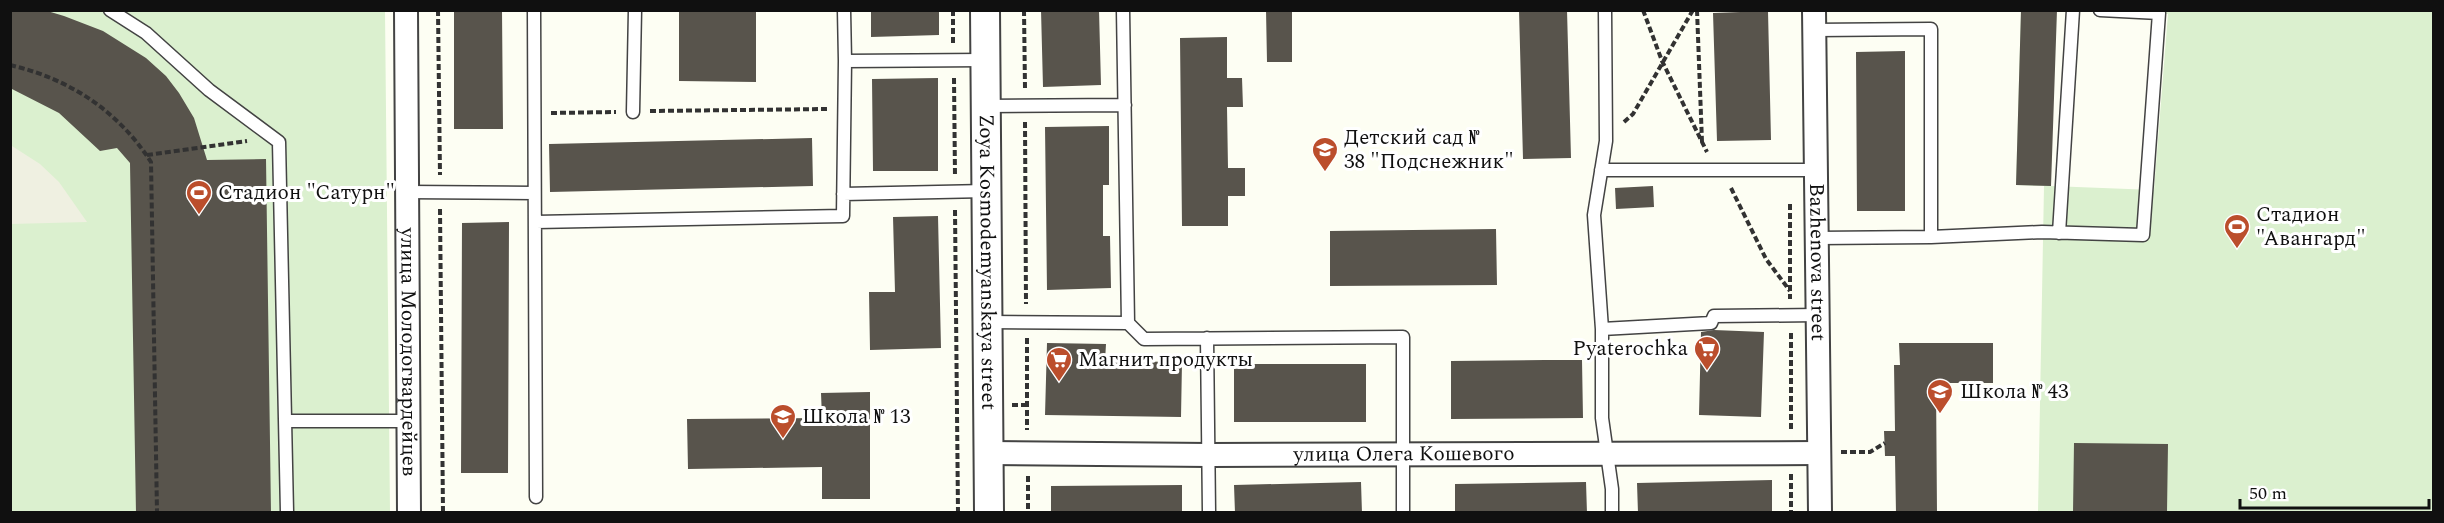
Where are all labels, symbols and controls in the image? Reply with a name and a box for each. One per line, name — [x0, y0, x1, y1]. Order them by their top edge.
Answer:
street label: Zoya Kosmodemyanskaya street — [970, 114, 1004, 410]
place label: Детский сад № 38 "Подснежник" — [1344, 122, 1514, 178]
school or university icon: Детский сад № 38 "Подснежник" — [1310, 135, 1340, 173]
place label: Стадион "Сатурн" — [218, 177, 395, 209]
sports icon: Стадион "Сатурн" — [184, 178, 214, 216]
street label: Bazhenova street — [1800, 183, 1834, 341]
place label: Стадион "Авангард" — [2256, 199, 2366, 255]
sports icon: Стадион "Авангард" — [2222, 212, 2252, 250]
street label: улица Молодогвардейцев — [391, 227, 425, 476]
place label: Pyaterochka — [1573, 333, 1689, 365]
supermarket icon: Pyaterochka — [1692, 334, 1722, 372]
place label: Магнит продукты — [1078, 344, 1253, 376]
supermarket icon: Магнит продукты — [1044, 345, 1074, 383]
place label: Школа № 43 — [1960, 376, 2069, 408]
school or university icon: Школа № 43 — [1925, 377, 1955, 415]
place label: Школа № 13 — [802, 401, 911, 433]
school or university icon: Школа № 13 — [768, 402, 798, 440]
street label: улица Олега Кошевого — [1292, 438, 1515, 471]
scale bar — [2240, 472, 2429, 510]
text: 50 m — [2249, 480, 2287, 507]

